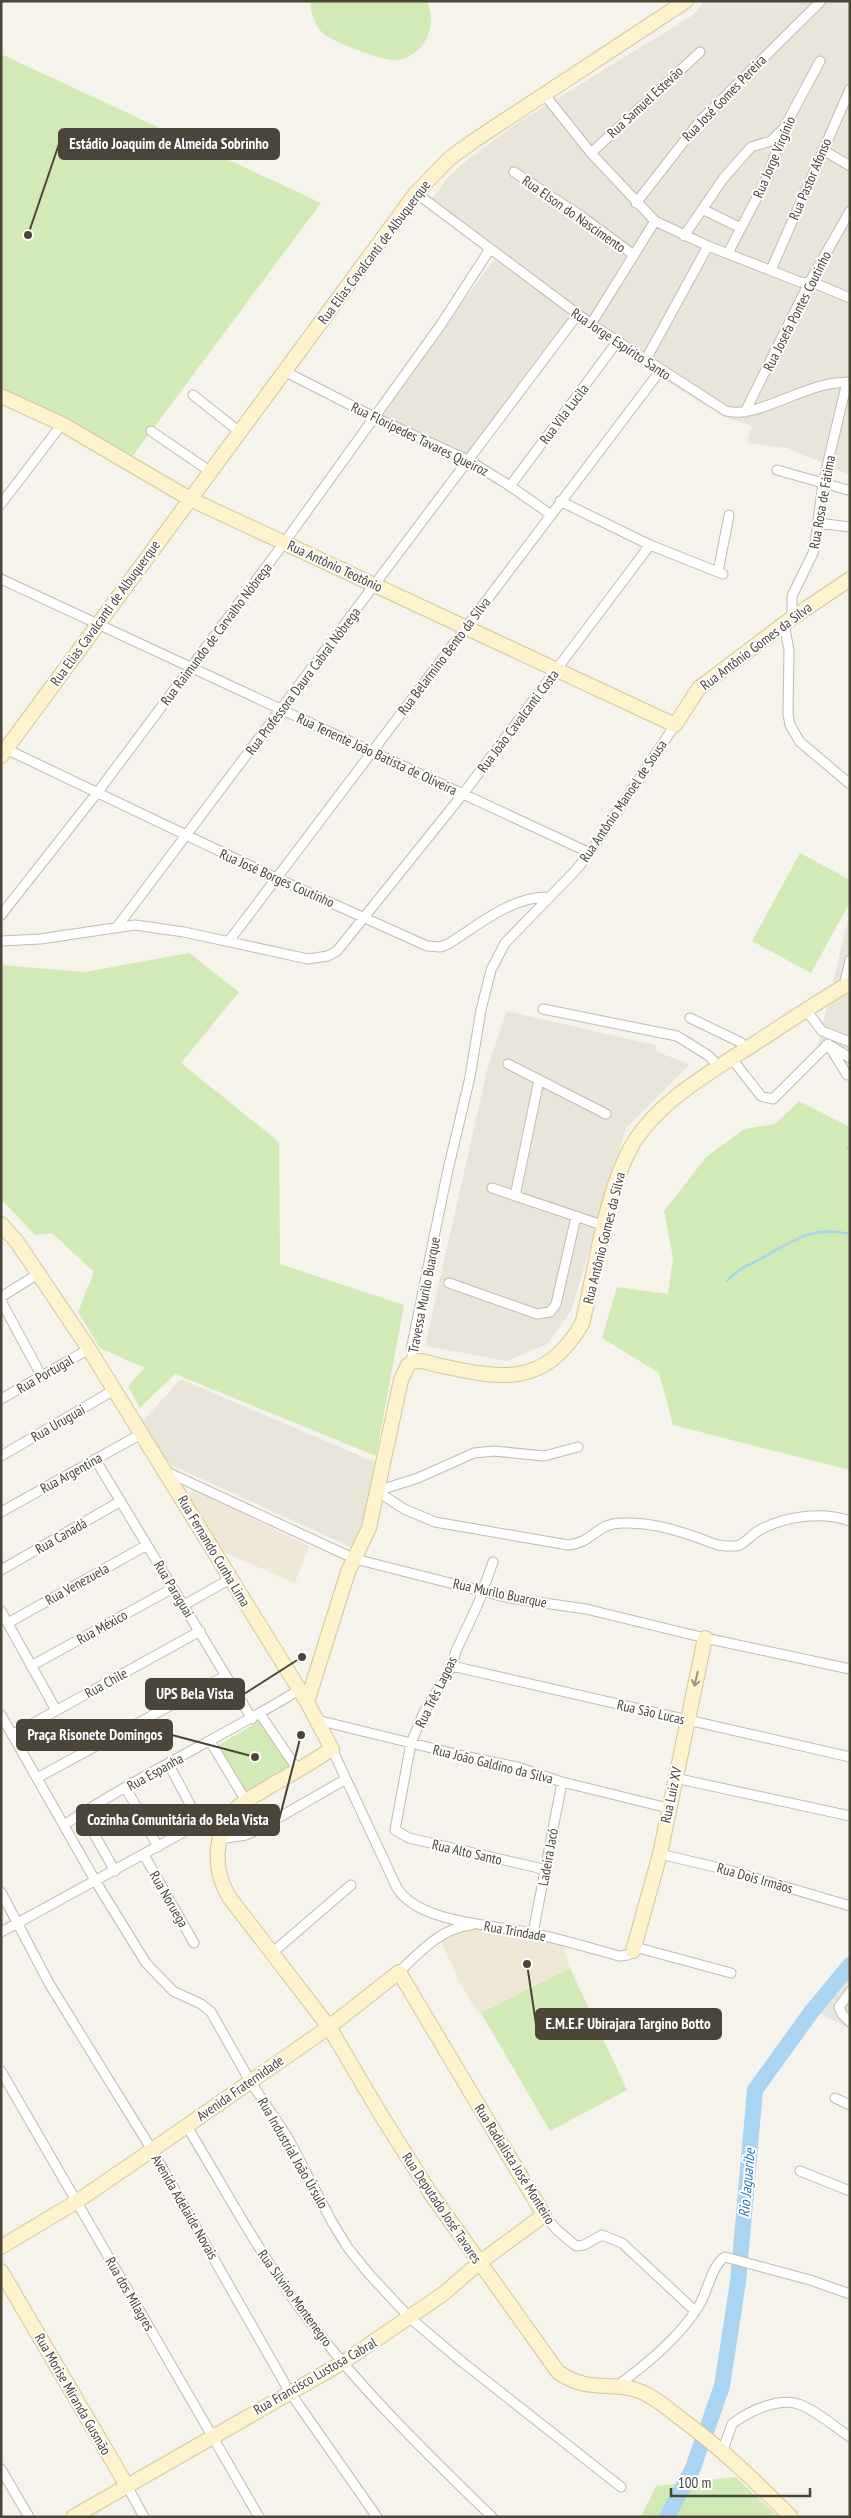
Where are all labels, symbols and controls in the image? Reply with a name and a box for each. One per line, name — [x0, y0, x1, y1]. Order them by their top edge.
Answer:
street label: Rua José Gomes Pereira — [678, 51, 770, 145]
street label: Rua Samuel Estevão — [603, 62, 687, 142]
street label: Rua Jorge Virgínio — [749, 114, 799, 200]
callout: Estádio Joaquim de Almeida Sobrinho — [59, 129, 279, 159]
text: Estádio Joaquim de Almeida Sobrinho — [69, 134, 269, 153]
street label: Rua Pastor Afonso — [785, 135, 835, 223]
street label: Rua Elson do Nascimento — [519, 172, 629, 256]
street label: Rua Elias Cavalcanti de Albuquerque — [314, 176, 434, 328]
street label: Rua Josefa Pontes Coutinho — [759, 248, 835, 374]
street label: Rua Jorge Espírito Santo — [568, 304, 674, 384]
street label: Rua Vila Lucila — [535, 380, 593, 448]
street label: Rua Florípedes Tavares Queiroz — [348, 398, 492, 480]
street label: Rua Rosa de Fátima — [805, 454, 839, 550]
street label: Rua Elias Cavalcanti de Albuquerque — [46, 536, 164, 689]
street label: Rua Antônio Teotônio — [285, 536, 385, 596]
street label: Rua Raimundo de Carvalho Nóbrega — [156, 559, 276, 709]
street label: Rua Belarmino Bento da Silva — [394, 593, 494, 719]
street label: Rua Antônio Gomes da Silva — [697, 598, 815, 694]
street label: Rua Professora Daura Cabral Nóbrega — [242, 604, 364, 758]
street label: Rua João Cavalcanti Costa — [473, 666, 563, 776]
street label: Rua Tenente João Batista de Oliveira — [294, 709, 460, 799]
street label: Rua Antônio Manoel de Sousa — [575, 736, 671, 866]
street label: Rua José Borges Coutinho — [217, 845, 337, 911]
street label: Rua Antônio Gomes da Silva — [579, 1170, 629, 1306]
street label: Travessa Murilo Buarque — [404, 1235, 444, 1355]
street label: Rua Portugal — [14, 1350, 77, 1397]
street label: Rua Uruguai — [28, 1400, 88, 1446]
street label: Rua Argentina — [37, 1449, 105, 1497]
street label: Rua Fernando Cunha Lima — [174, 1492, 254, 1610]
street label: Rua Canadá — [32, 1514, 90, 1558]
street label: Rua Paraguai — [150, 1557, 198, 1621]
street label: Rua Venezuela — [42, 1559, 112, 1609]
street label: Rua Murilo Buarque — [451, 1574, 549, 1612]
street label: Rua México — [73, 1606, 131, 1648]
street label: Rua Três Lagoas — [411, 1653, 461, 1731]
street label: Rua Chile — [82, 1664, 131, 1702]
one-way arrow — [691, 1671, 700, 1687]
callout: UPS Bela Vista — [146, 1679, 244, 1709]
text: UPS Bela Vista — [156, 1684, 234, 1703]
street label: Rua São Lucas — [615, 1695, 687, 1729]
callout: Praça Risonete Domingos — [17, 1720, 172, 1750]
text: Praça Risonete Domingos — [27, 1725, 163, 1744]
street label: Rua João Galdino da Silva — [431, 1740, 555, 1788]
street label: Rua Espanha — [124, 1749, 186, 1795]
street label: Rua Luiz XV — [656, 1765, 686, 1825]
callout: Cozinha Comunitária do Bela Vista — [77, 1805, 279, 1835]
text: Cozinha Comunitária do Bela Vista — [87, 1810, 269, 1829]
street label: Ladeira Jacó — [534, 1827, 562, 1887]
street label: Rua Alto Santo — [430, 1835, 504, 1869]
street label: Rua Dois Irmãos — [715, 1859, 795, 1897]
street label: Rua Noruega — [146, 1868, 192, 1930]
street label: Rua Trindade — [483, 1917, 548, 1945]
callout: E.M.E.F Ubirajara Targino Botto — [536, 2009, 721, 2039]
text: E.M.E.F Ubirajara Targino Botto — [545, 2014, 711, 2033]
street label: Avenida Fraternidade — [193, 2051, 287, 2125]
street label: Rua Industrial João Úrsulo — [254, 2094, 332, 2212]
street label: Rua Radialista José Monteiro — [471, 2101, 559, 2227]
water label: Rio Jaguaribe — [734, 2147, 759, 2218]
street label: Rua Deputado José Tavares — [398, 2149, 486, 2267]
street label: Avenida Adelaide Novais — [148, 2151, 222, 2263]
street label: Rua Silvino Montenegro — [254, 2246, 336, 2350]
street label: Rua dos Milagres — [102, 2254, 159, 2334]
street label: Rua Morise Miranda Gusmão — [31, 2330, 115, 2458]
street label: Rua Francisco Lustosa Cabral — [250, 2333, 380, 2419]
scale bar — [671, 2466, 810, 2498]
text: 100 m — [678, 2473, 711, 2492]

